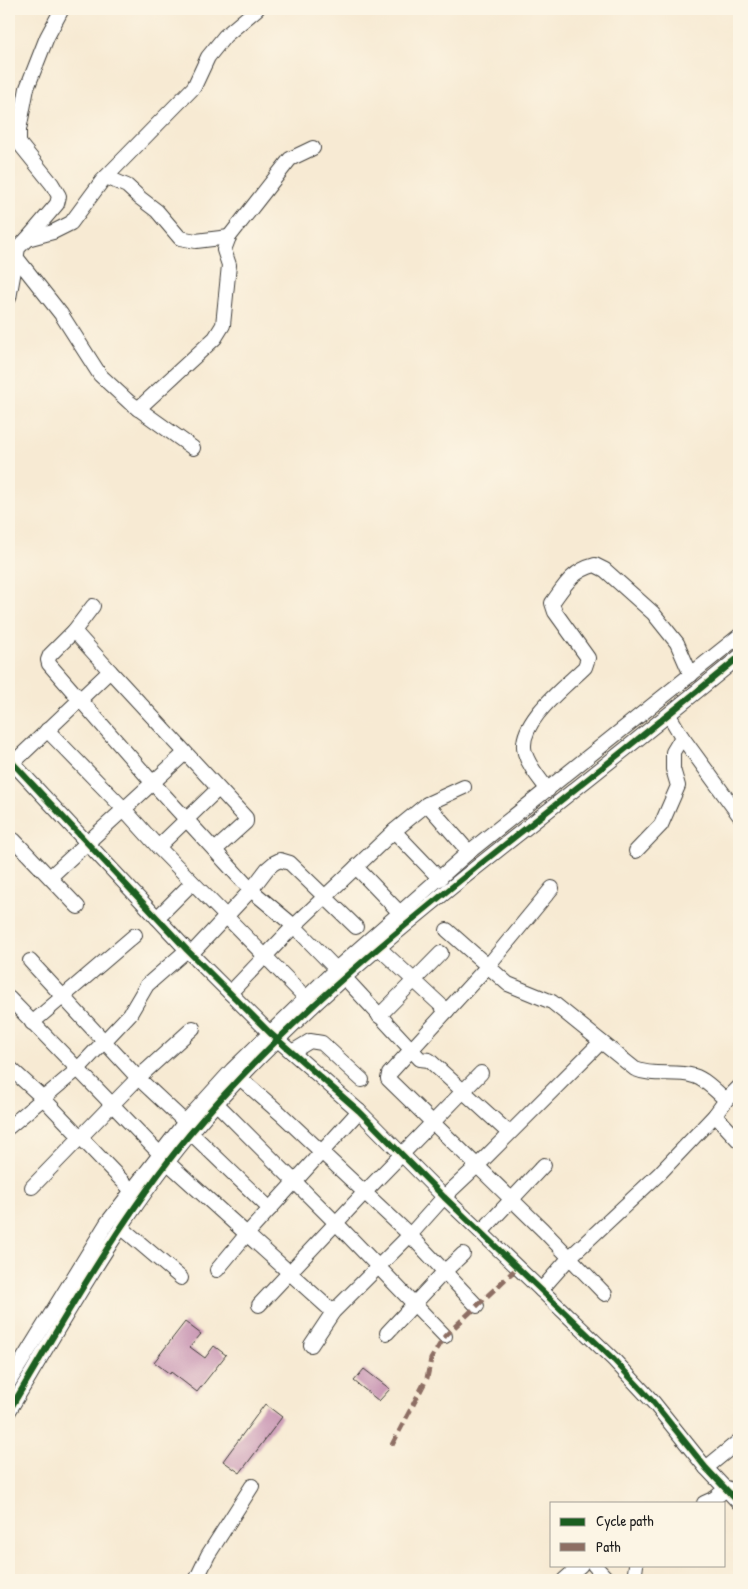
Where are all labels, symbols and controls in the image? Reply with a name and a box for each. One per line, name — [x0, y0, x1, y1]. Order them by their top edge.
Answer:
legend — [550, 1502, 726, 1566]
text: Cycle path — [596, 1510, 654, 1531]
text: Path — [596, 1536, 621, 1557]

